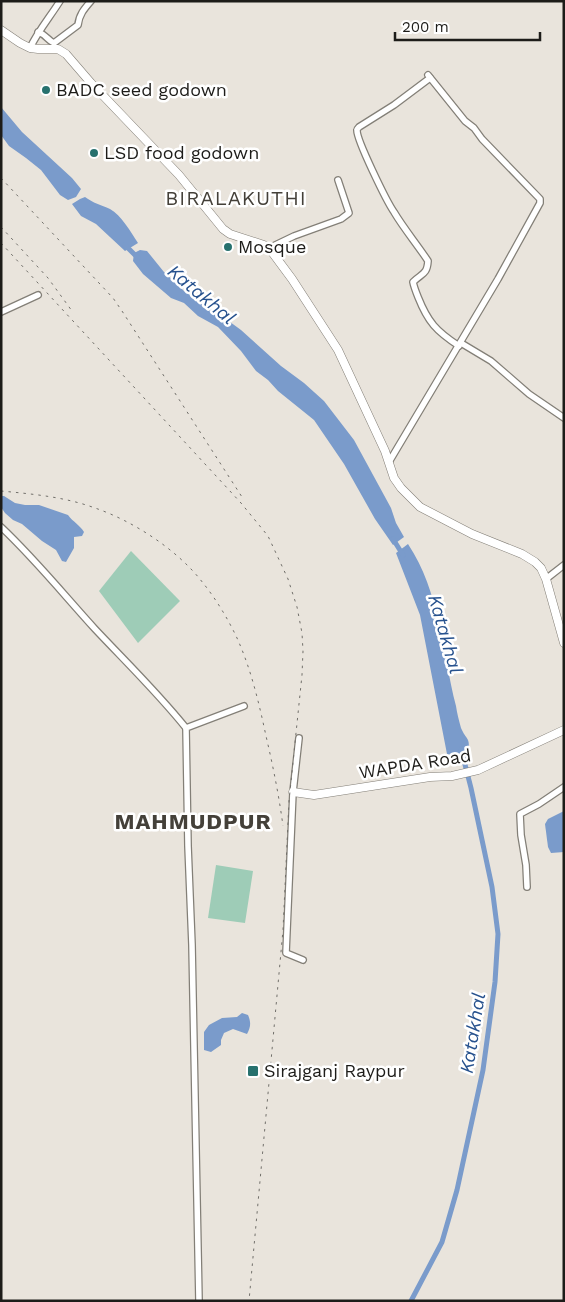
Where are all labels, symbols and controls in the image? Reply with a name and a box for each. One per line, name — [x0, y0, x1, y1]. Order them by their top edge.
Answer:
scale bar — [395, 10, 540, 42]
text: 200 m — [402, 18, 449, 36]
place label: BADC seed godown — [56, 79, 227, 100]
marker: BADC seed godown — [40, 84, 52, 96]
place label: LSD food godown — [104, 142, 259, 163]
marker: LSD food godown — [88, 147, 100, 159]
district label: BIRALAKUTHI — [165, 186, 307, 210]
place label: Mosque — [238, 236, 306, 257]
marker: Mosque — [222, 241, 234, 253]
water label: Katakhal — [163, 259, 240, 330]
water label: Katakhal — [423, 592, 468, 677]
street label: WAPDA Road — [357, 744, 472, 783]
district label: MAHMUDPUR — [114, 809, 272, 834]
water label: Katakhal — [455, 991, 490, 1075]
place label: Sirajganj Raypur — [264, 1060, 405, 1081]
marker: Sirajganj Raypur — [246, 1064, 260, 1078]

